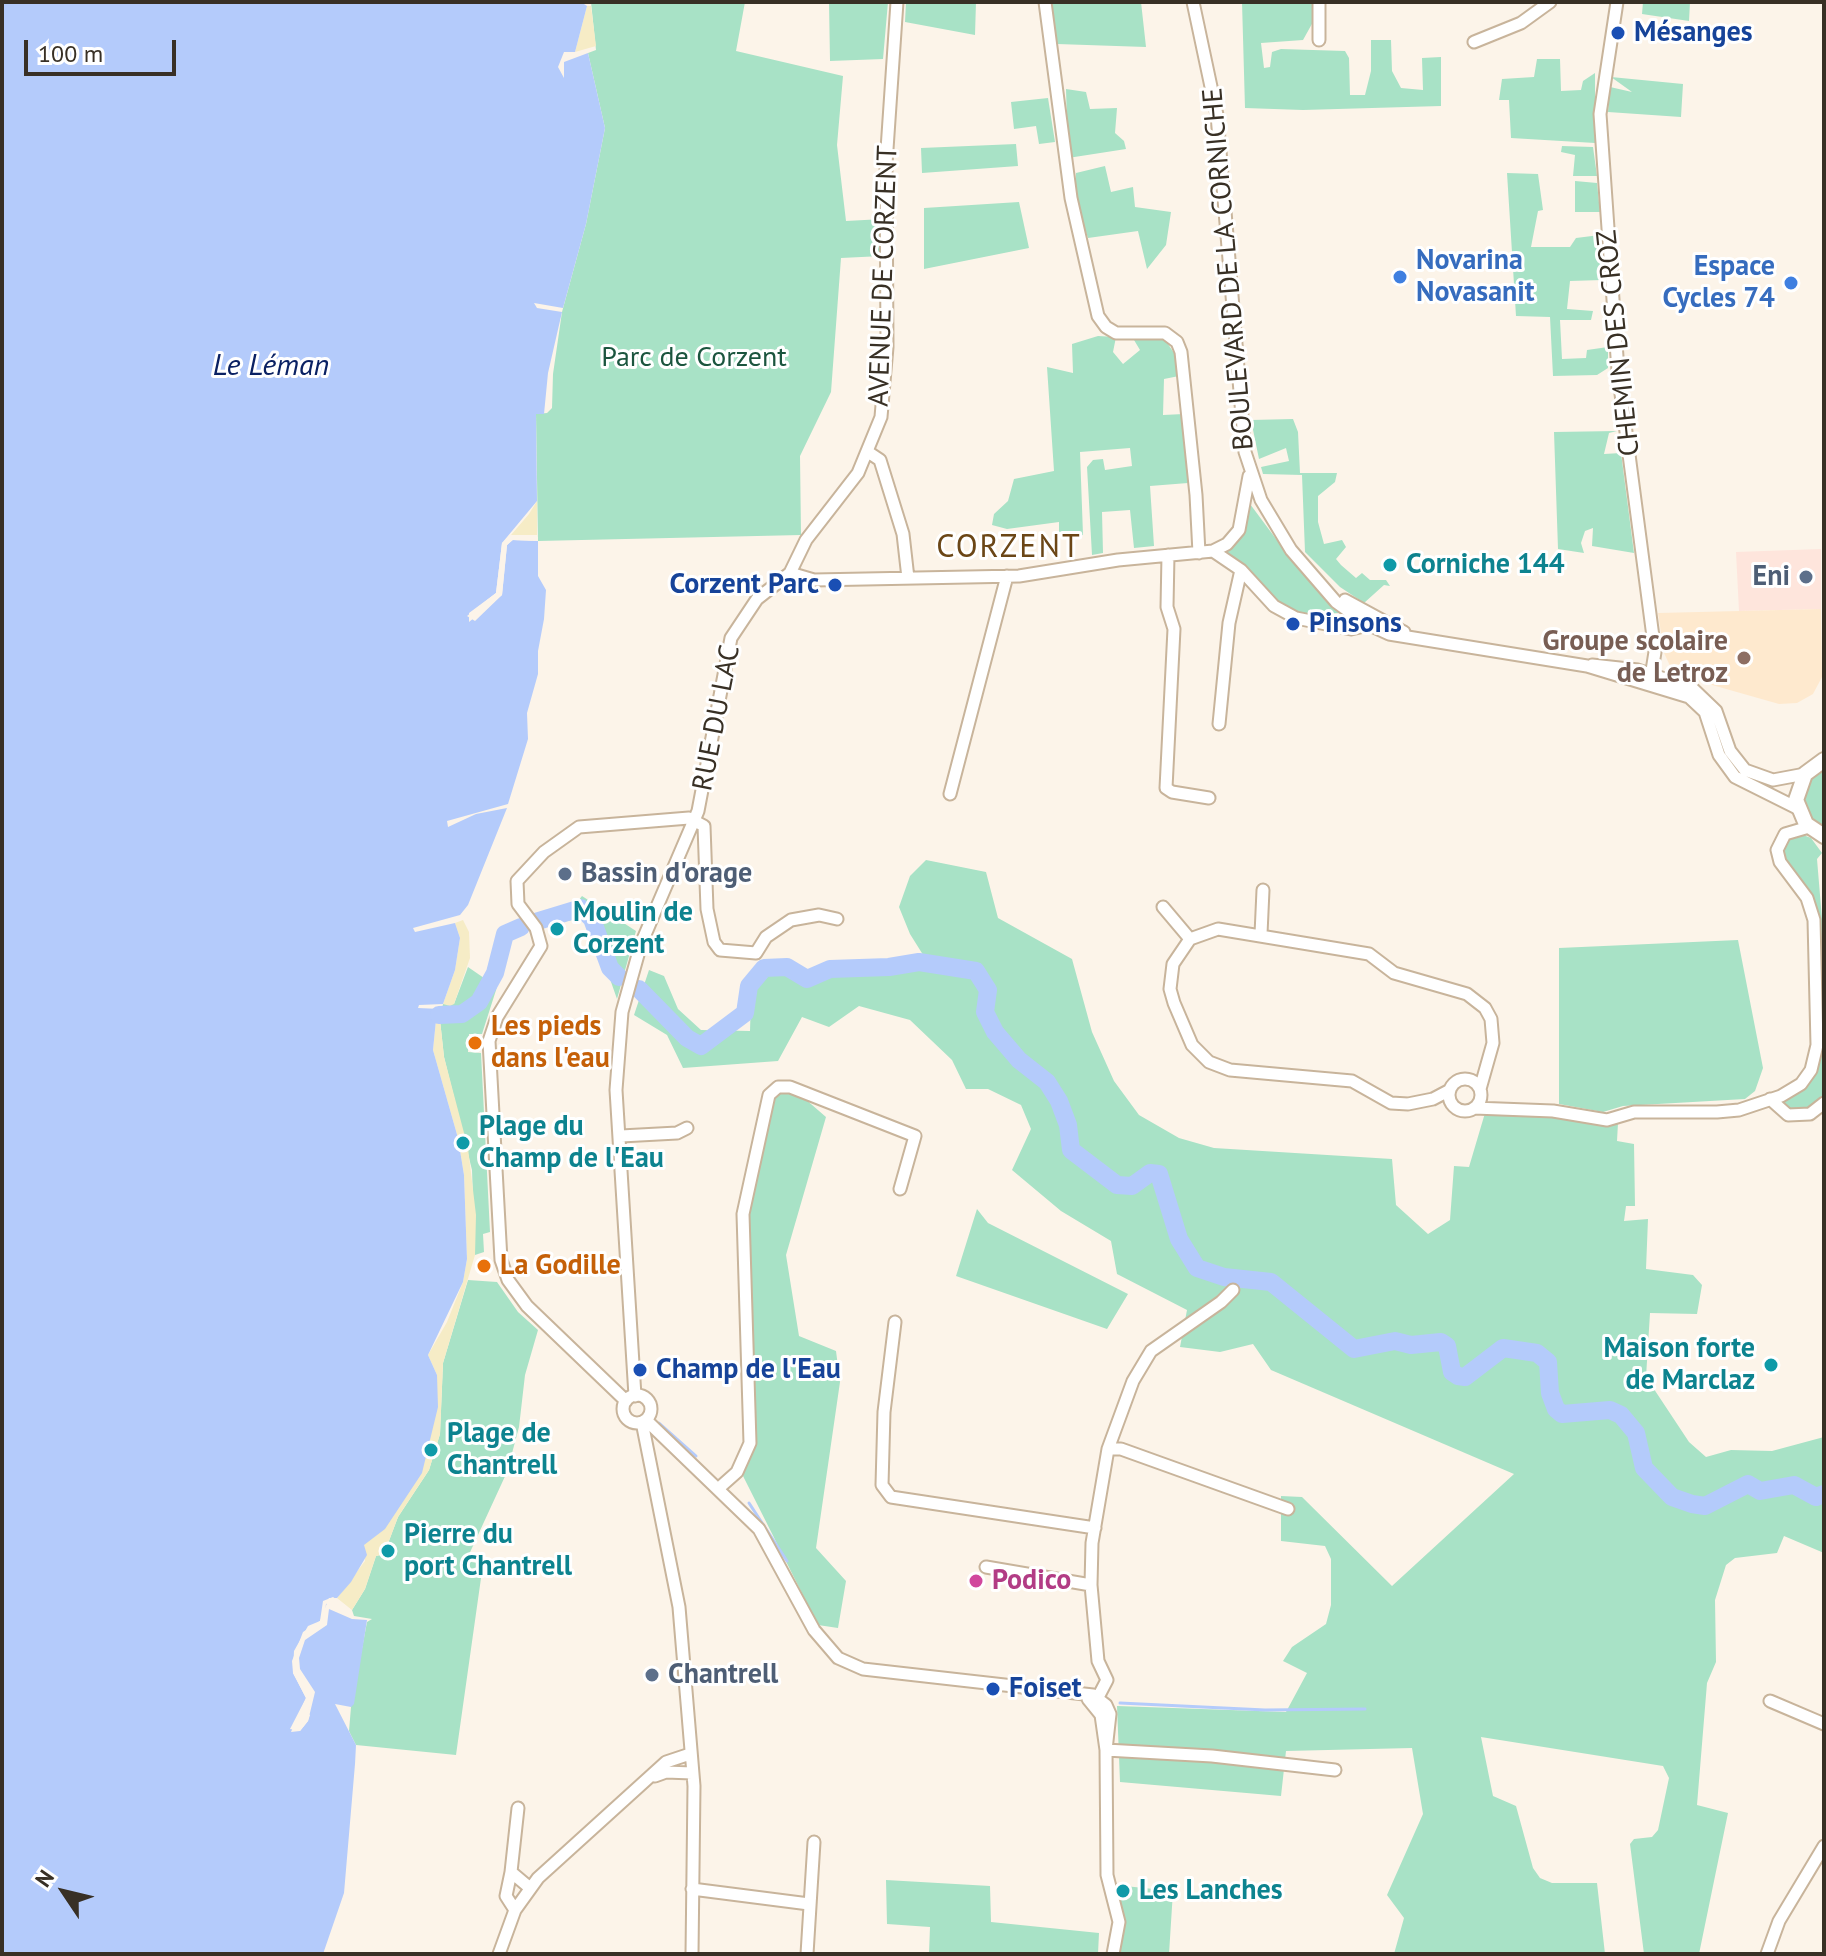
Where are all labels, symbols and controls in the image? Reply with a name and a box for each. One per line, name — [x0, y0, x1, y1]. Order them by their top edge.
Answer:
place label: Mésanges — [1634, 16, 1753, 50]
scale bar — [28, 24, 180, 74]
marker: Mésanges — [1609, 24, 1627, 42]
text: 100 m — [38, 38, 103, 69]
street label: BOULEVARD DE LA CORNICHE — [1196, 86, 1262, 452]
street label: AVENUE DE CORZENT — [863, 145, 905, 407]
street label: CHEMIN DES CROZ — [1590, 228, 1648, 458]
place label: Novarina Novasanit — [1416, 244, 1535, 310]
place label: Espace Cycles 74 — [1662, 250, 1775, 316]
marker: Novarina Novasanit — [1391, 268, 1409, 286]
marker: Espace Cycles 74 — [1782, 274, 1800, 292]
park label: Parc de Corzent — [601, 341, 787, 375]
water label: Le Léman — [213, 348, 329, 384]
district label: CORZENT — [936, 529, 1082, 567]
place label: Corniche 144 — [1406, 548, 1565, 582]
marker: Corniche 144 — [1381, 556, 1399, 574]
place label: Eni — [1753, 560, 1790, 594]
place label: Corzent Parc — [670, 568, 819, 602]
marker: Eni — [1797, 568, 1815, 586]
marker: Corzent Parc — [826, 576, 844, 594]
place label: Pinsons — [1309, 607, 1402, 641]
marker: Pinsons — [1284, 615, 1302, 633]
place label: Groupe scolaire de Letroz — [1542, 625, 1728, 691]
street label: RUE DU LAC — [686, 642, 748, 794]
marker: Groupe scolaire de Letroz — [1735, 649, 1753, 667]
place label: Bassin d'orage — [581, 857, 752, 891]
marker: Bassin d'orage — [556, 865, 574, 883]
place label: Moulin de Corzent — [573, 896, 693, 962]
marker: Moulin de Corzent — [548, 920, 566, 938]
place label: Les pieds dans l'eau — [491, 1010, 610, 1076]
marker: Les pieds dans l'eau — [466, 1034, 484, 1052]
place label: Plage du Champ de l'Eau — [479, 1110, 664, 1176]
marker: Plage du Champ de l'Eau — [454, 1134, 472, 1152]
place label: La Godille — [500, 1249, 621, 1283]
marker: La Godille — [475, 1257, 493, 1275]
place label: Maison forte de Marclaz — [1604, 1332, 1755, 1398]
place label: Champ de l'Eau — [656, 1353, 841, 1387]
marker: Maison forte de Marclaz — [1762, 1356, 1780, 1374]
marker: Champ de l'Eau — [631, 1361, 649, 1379]
place label: Plage de Chantrell — [447, 1417, 557, 1483]
marker: Plage de Chantrell — [422, 1441, 440, 1459]
place label: Pierre du port Chantrell — [404, 1518, 572, 1584]
marker: Pierre du port Chantrell — [379, 1542, 397, 1560]
place label: Podico — [992, 1564, 1071, 1598]
marker: Podico — [967, 1572, 985, 1590]
place label: Chantrell — [668, 1658, 778, 1692]
marker: Chantrell — [643, 1666, 661, 1684]
place label: Foiset — [1009, 1672, 1082, 1706]
marker: Foiset — [984, 1680, 1002, 1698]
north arrow — [24, 1852, 104, 1932]
text: N — [29, 1864, 60, 1892]
place label: Les Lanches — [1139, 1874, 1282, 1908]
marker: Les Lanches — [1114, 1882, 1132, 1900]

